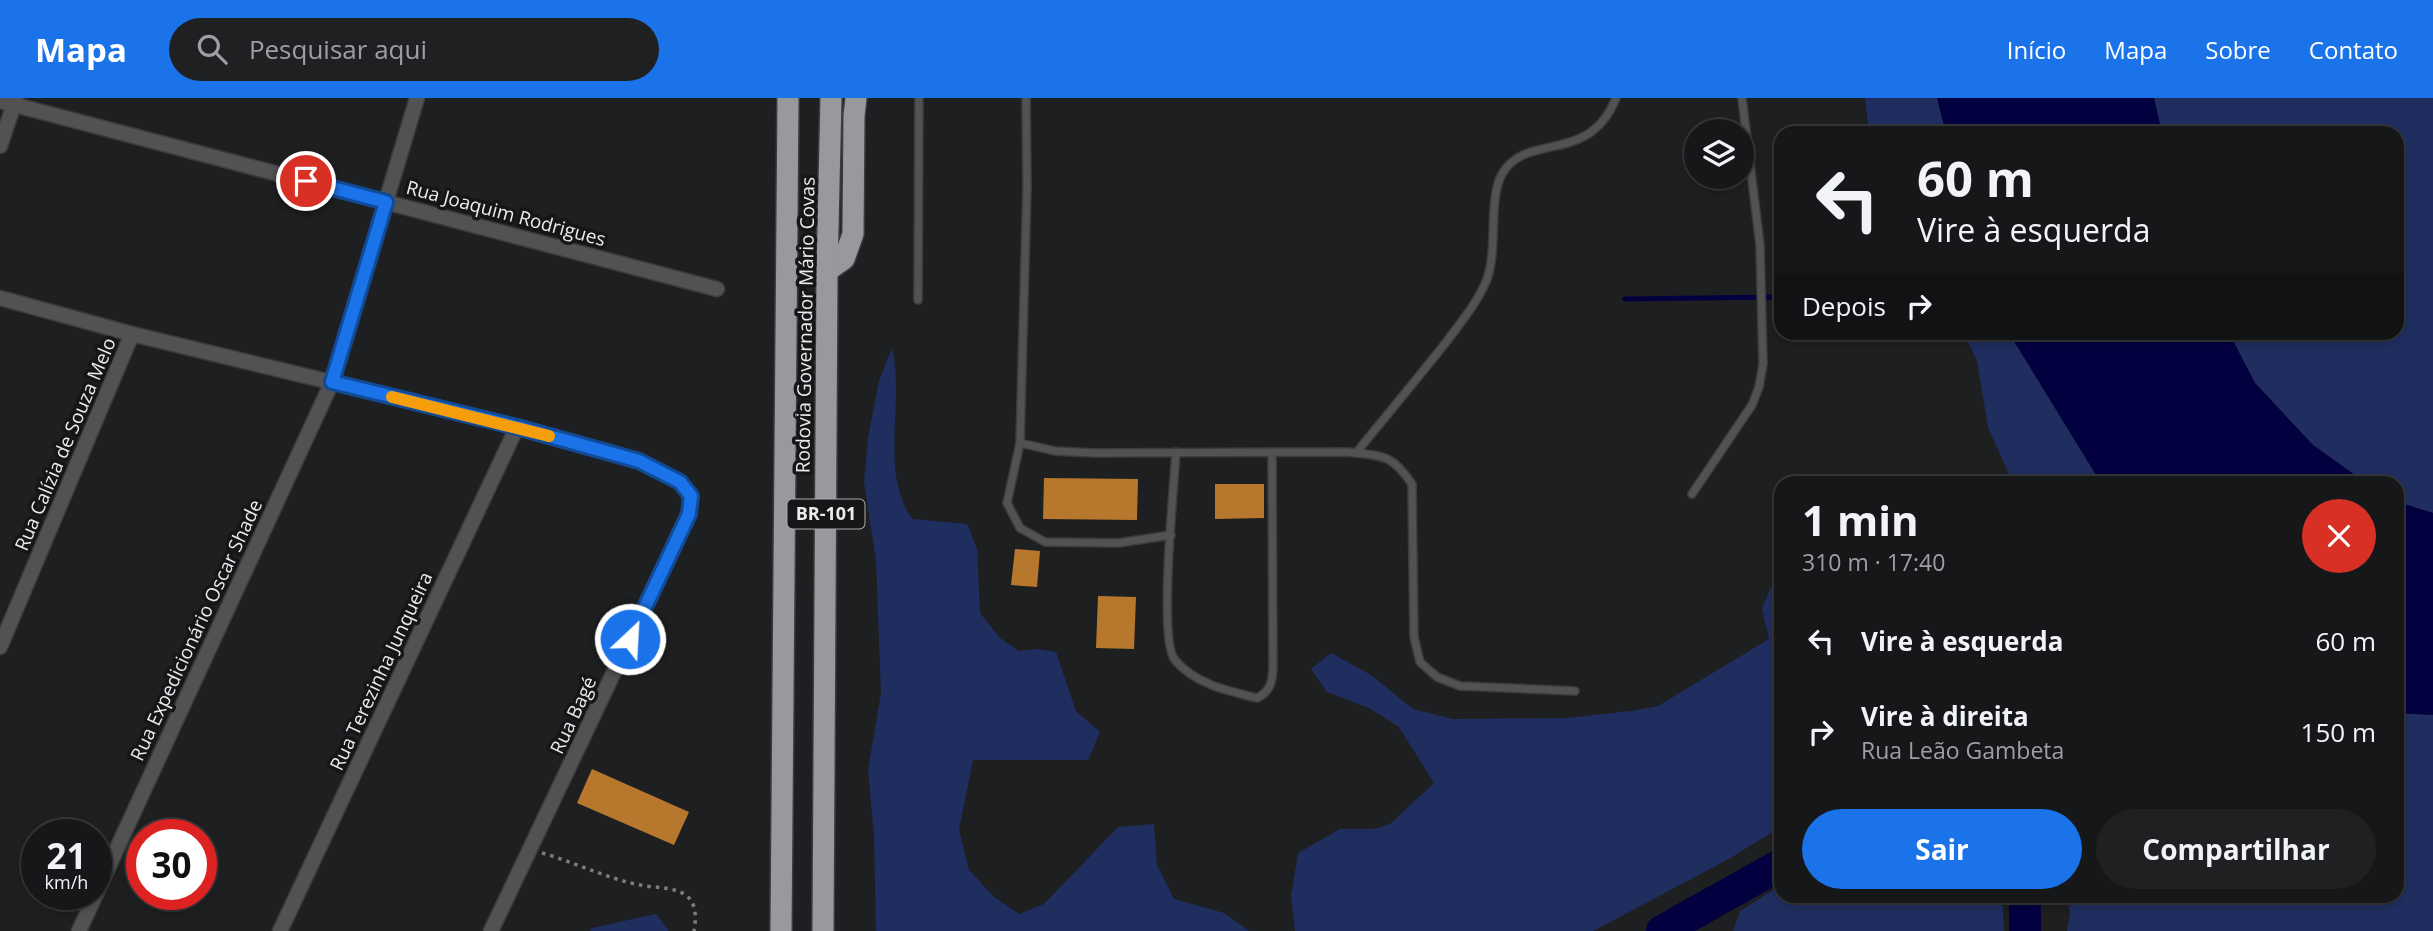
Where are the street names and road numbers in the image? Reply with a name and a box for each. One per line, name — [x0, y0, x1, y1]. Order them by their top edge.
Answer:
street label: Rua Joaquim Rodrigues — [403, 174, 609, 252]
street label: Rodovia Governador Mário Covas — [789, 177, 821, 473]
street label: Rua Calízia de Souza Melo — [8, 333, 122, 555]
street label: Rua Expedicionário Oscar Shade — [124, 495, 268, 765]
road number: BR-101 — [788, 500, 864, 528]
street label: Rua Terezinha Junqueira — [323, 567, 439, 775]
street label: Rua Bagé — [544, 672, 602, 758]

